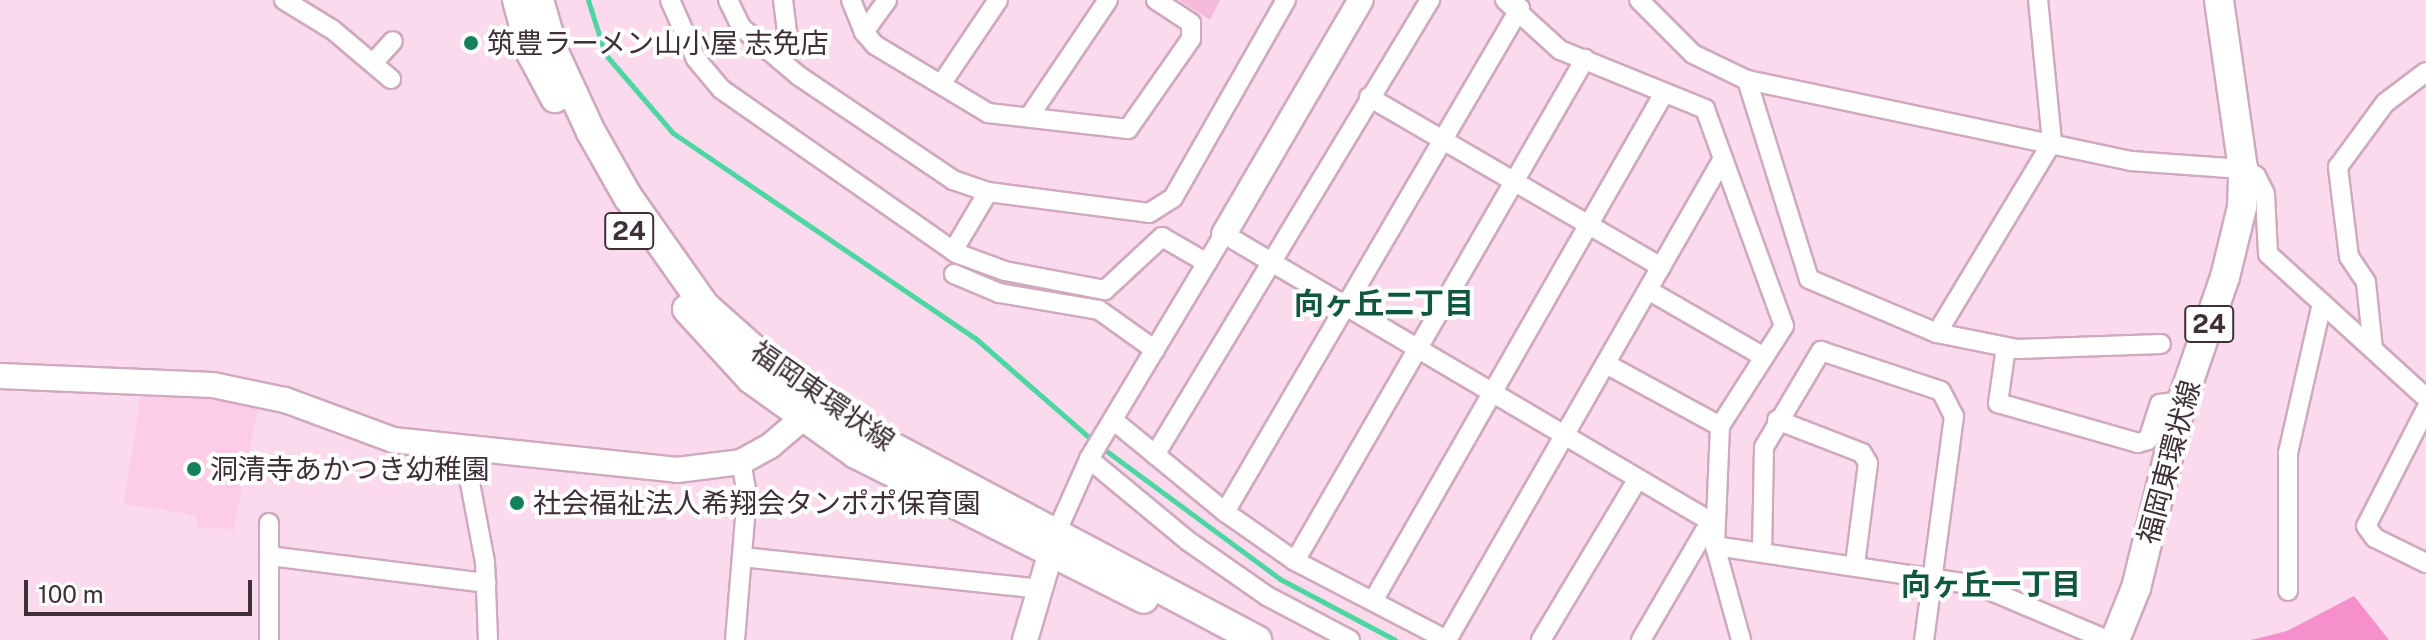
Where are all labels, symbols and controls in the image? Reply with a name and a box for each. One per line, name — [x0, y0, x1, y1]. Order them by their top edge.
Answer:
place label: 筑豊ラーメン山小屋 志免店 — [487, 26, 830, 60]
marker: 筑豊ラーメン山小屋 志免店 — [462, 34, 480, 52]
road number: 24 — [603, 209, 655, 253]
district label: 向ヶ丘二丁目 — [1294, 285, 1474, 321]
road number: 24 — [2183, 302, 2235, 346]
street label: 福岡東環状線 — [745, 334, 901, 458]
street label: 福岡東環状線 — [2131, 377, 2207, 547]
place label: 洞清寺あかつき幼稚園 — [210, 452, 490, 486]
marker: 洞清寺あかつき幼稚園 — [185, 460, 203, 478]
place label: 社会福祉法人希翔会タンポポ保育園 — [533, 486, 981, 520]
marker: 社会福祉法人希翔会タンポポ保育園 — [508, 494, 526, 512]
scale bar — [28, 564, 256, 614]
district label: 向ヶ丘一丁目 — [1901, 566, 2081, 602]
text: 100 m — [38, 580, 104, 608]

